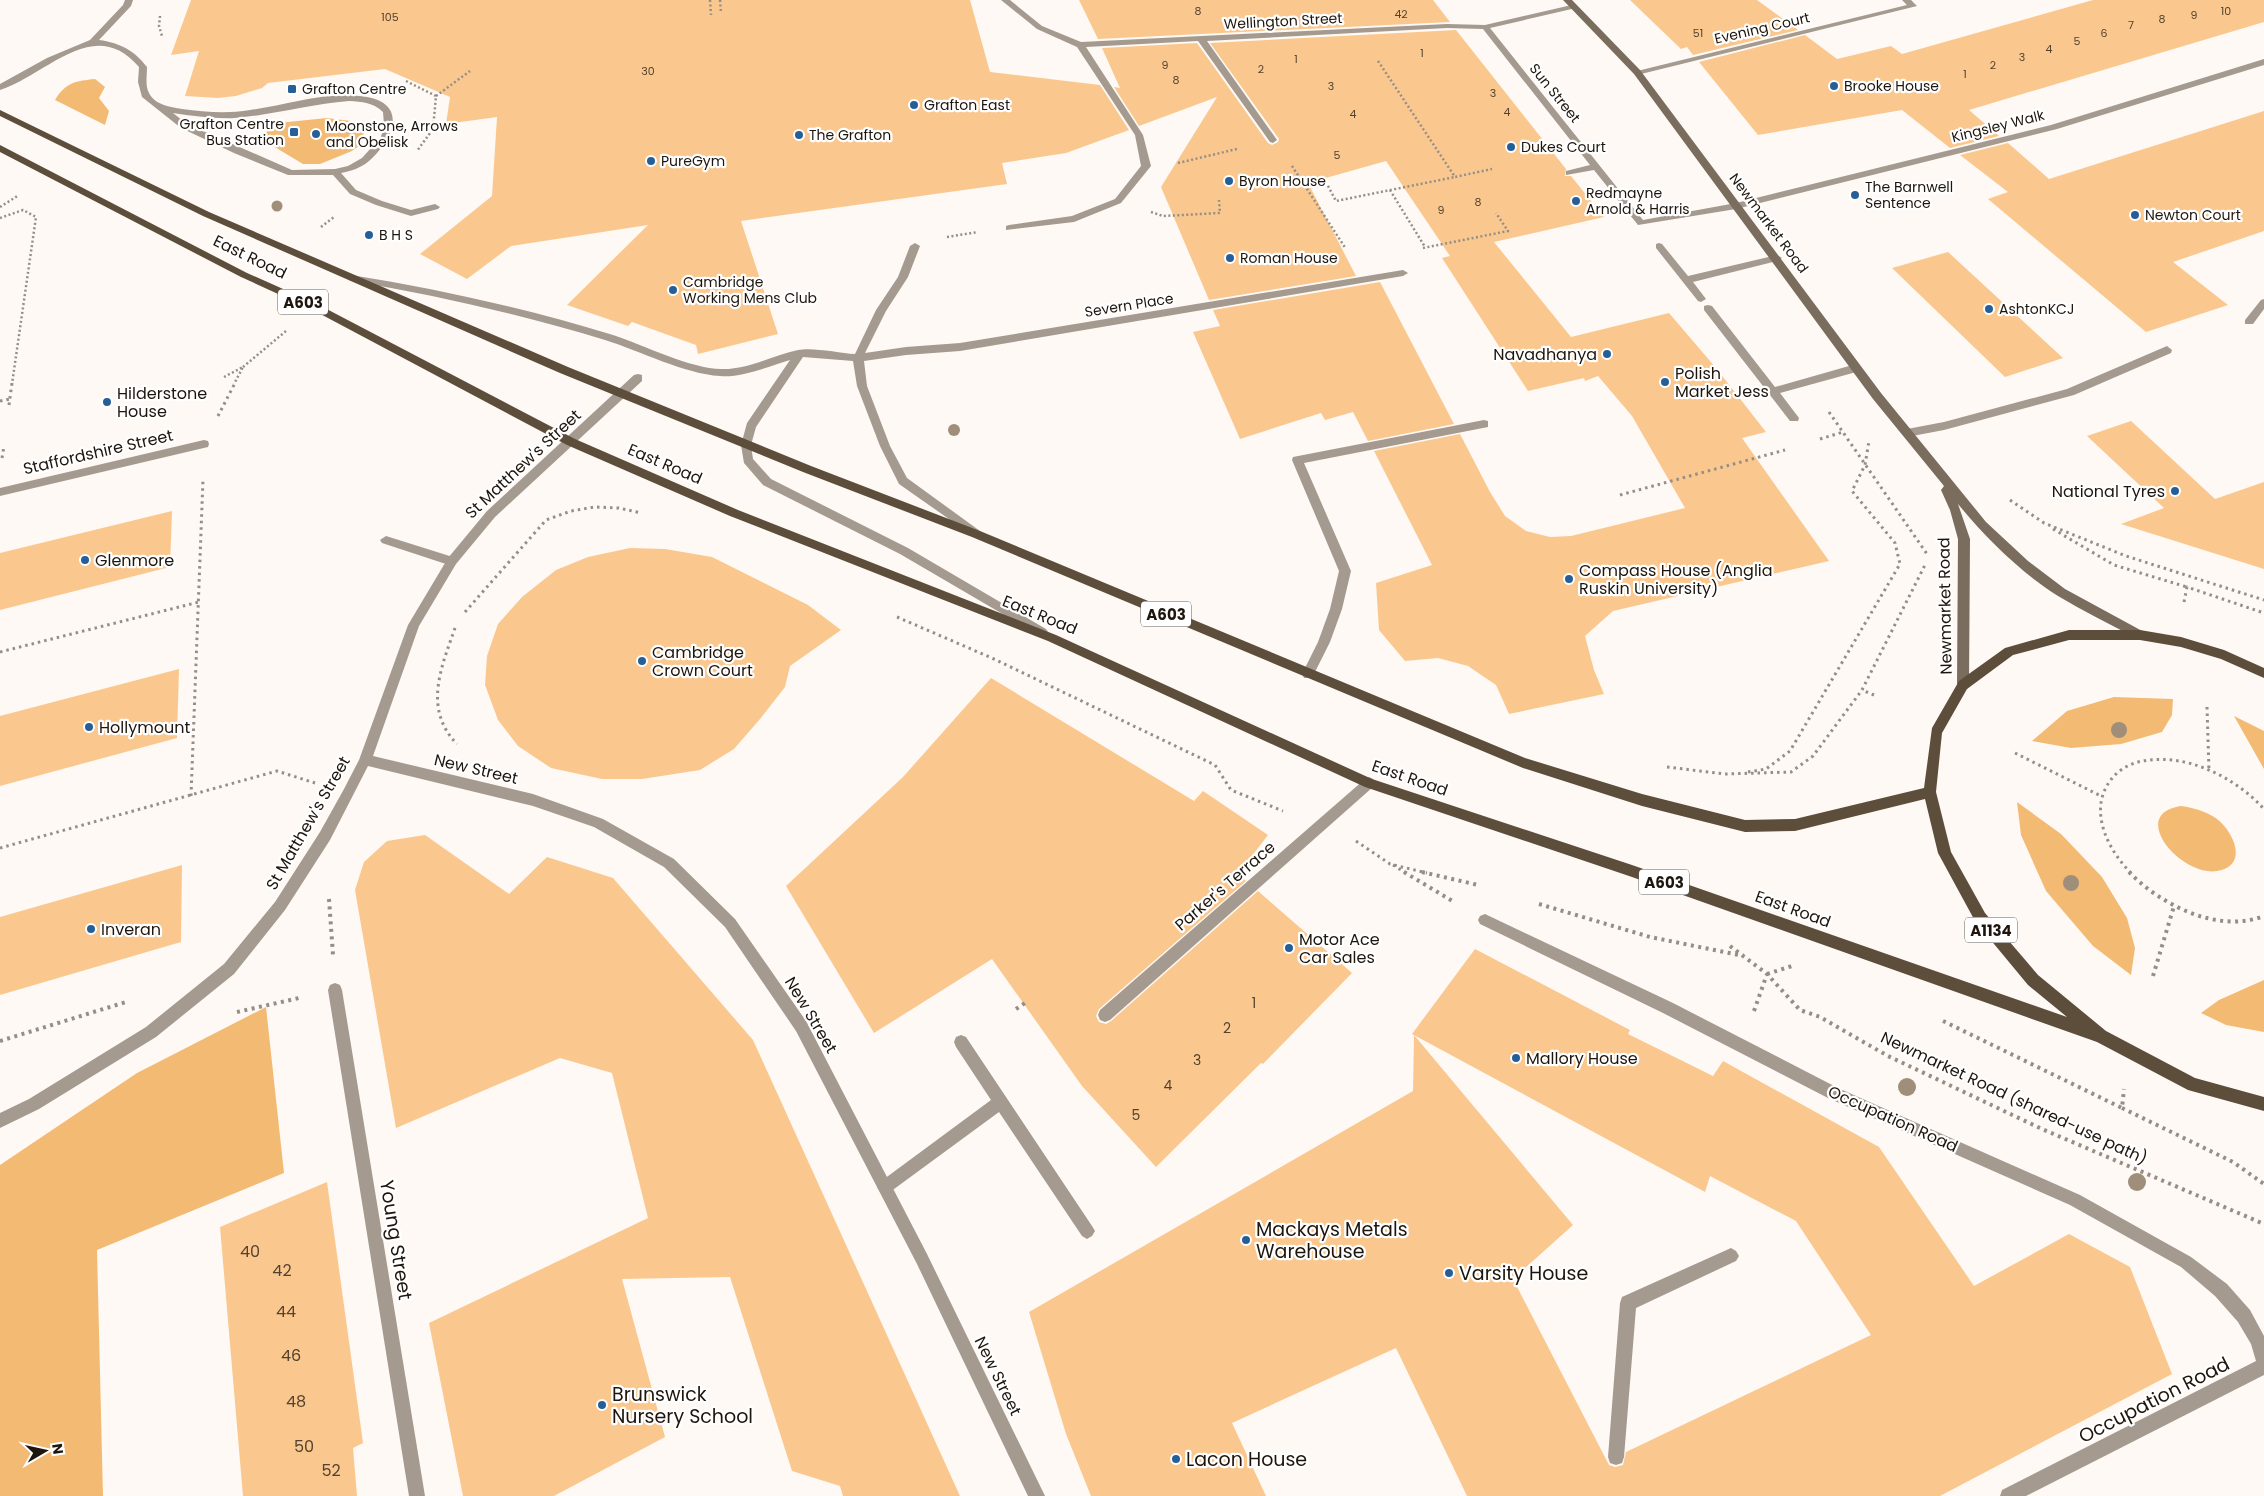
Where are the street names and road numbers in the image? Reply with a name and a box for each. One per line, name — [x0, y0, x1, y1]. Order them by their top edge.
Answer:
street label: Evening Court — [1712, 7, 1812, 49]
street label: Wellington Street — [1223, 8, 1343, 34]
street label: Sun Street — [1525, 59, 1585, 127]
street label: Kingsley Walk — [1949, 105, 2047, 147]
street label: Newmarket Road — [1725, 169, 1813, 277]
street label: East Road — [209, 229, 291, 285]
street label: Severn Place — [1083, 288, 1175, 322]
road number: A603 — [278, 290, 328, 314]
street label: St Matthew's Street — [460, 404, 586, 524]
street label: Staffordshire Street — [21, 424, 175, 480]
street label: East Road — [624, 438, 706, 490]
street label: Newmarket Road — [1932, 537, 1958, 675]
street label: East Road — [999, 590, 1081, 640]
road number: A603 — [1141, 602, 1191, 626]
street label: New Street — [432, 748, 520, 790]
street label: St Matthew's Street — [260, 752, 356, 894]
street label: East Road — [1369, 754, 1451, 802]
street label: Parker's Terrace — [1170, 836, 1280, 936]
road number: A603 — [1639, 870, 1689, 894]
street label: East Road — [1752, 885, 1834, 933]
road number: A1134 — [1965, 918, 2017, 942]
street label: New Street — [779, 972, 843, 1058]
street label: Newmarket Road (shared-use path) — [1877, 1026, 2151, 1170]
street label: Occupation Road — [1824, 1080, 1962, 1158]
street label: Young Street — [373, 1178, 419, 1302]
street label: New Street — [969, 1333, 1027, 1420]
street label: Occupation Road — [2074, 1350, 2234, 1450]

